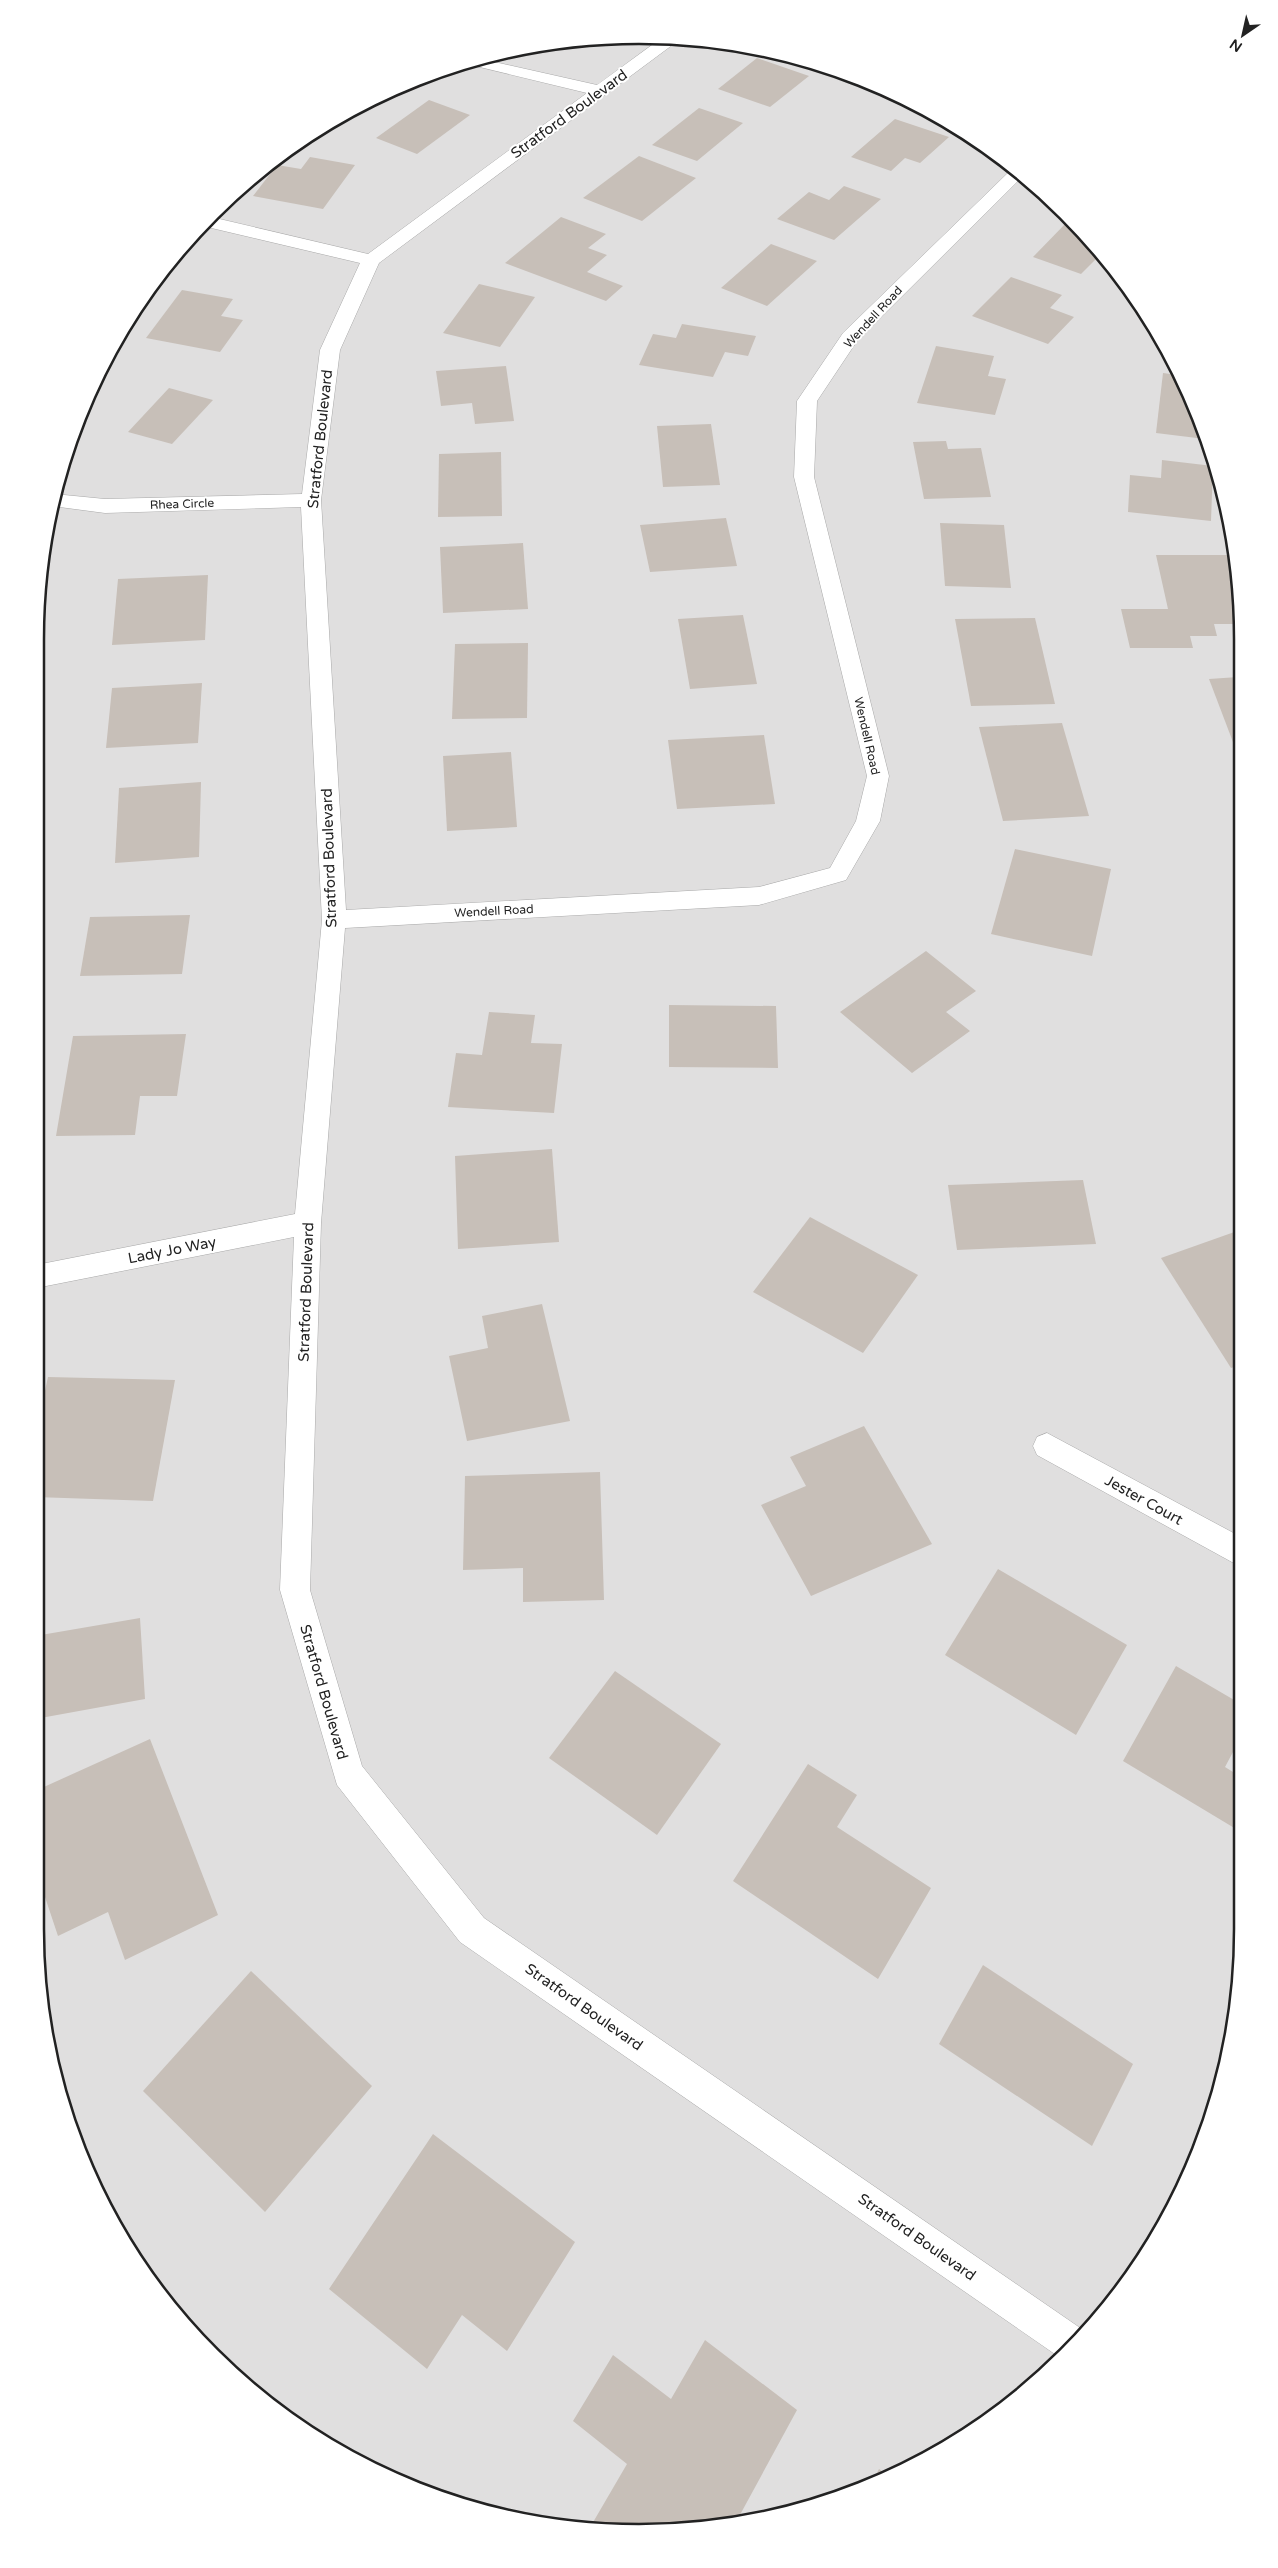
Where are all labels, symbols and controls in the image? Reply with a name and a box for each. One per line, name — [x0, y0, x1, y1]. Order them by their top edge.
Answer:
north arrow — [1218, 10, 1268, 60]
text: N — [1227, 35, 1245, 56]
street label: Stratford Boulevard — [507, 66, 631, 162]
street label: Wendell Road — [841, 283, 905, 351]
street label: Stratford Boulevard — [304, 369, 336, 509]
street label: Rhea Circle — [150, 496, 215, 512]
street label: Wendell Road — [851, 696, 883, 776]
street label: Stratford Boulevard — [318, 788, 340, 928]
street label: Wendell Road — [454, 902, 534, 920]
street label: Stratford Boulevard — [295, 1222, 317, 1362]
street label: Lady Jo Way — [126, 1233, 218, 1267]
street label: Jester Court — [1102, 1471, 1186, 1529]
street label: Stratford Boulevard — [296, 1622, 352, 1762]
street label: Stratford Boulevard — [522, 1960, 646, 2054]
street label: Stratford Boulevard — [855, 2190, 979, 2284]

